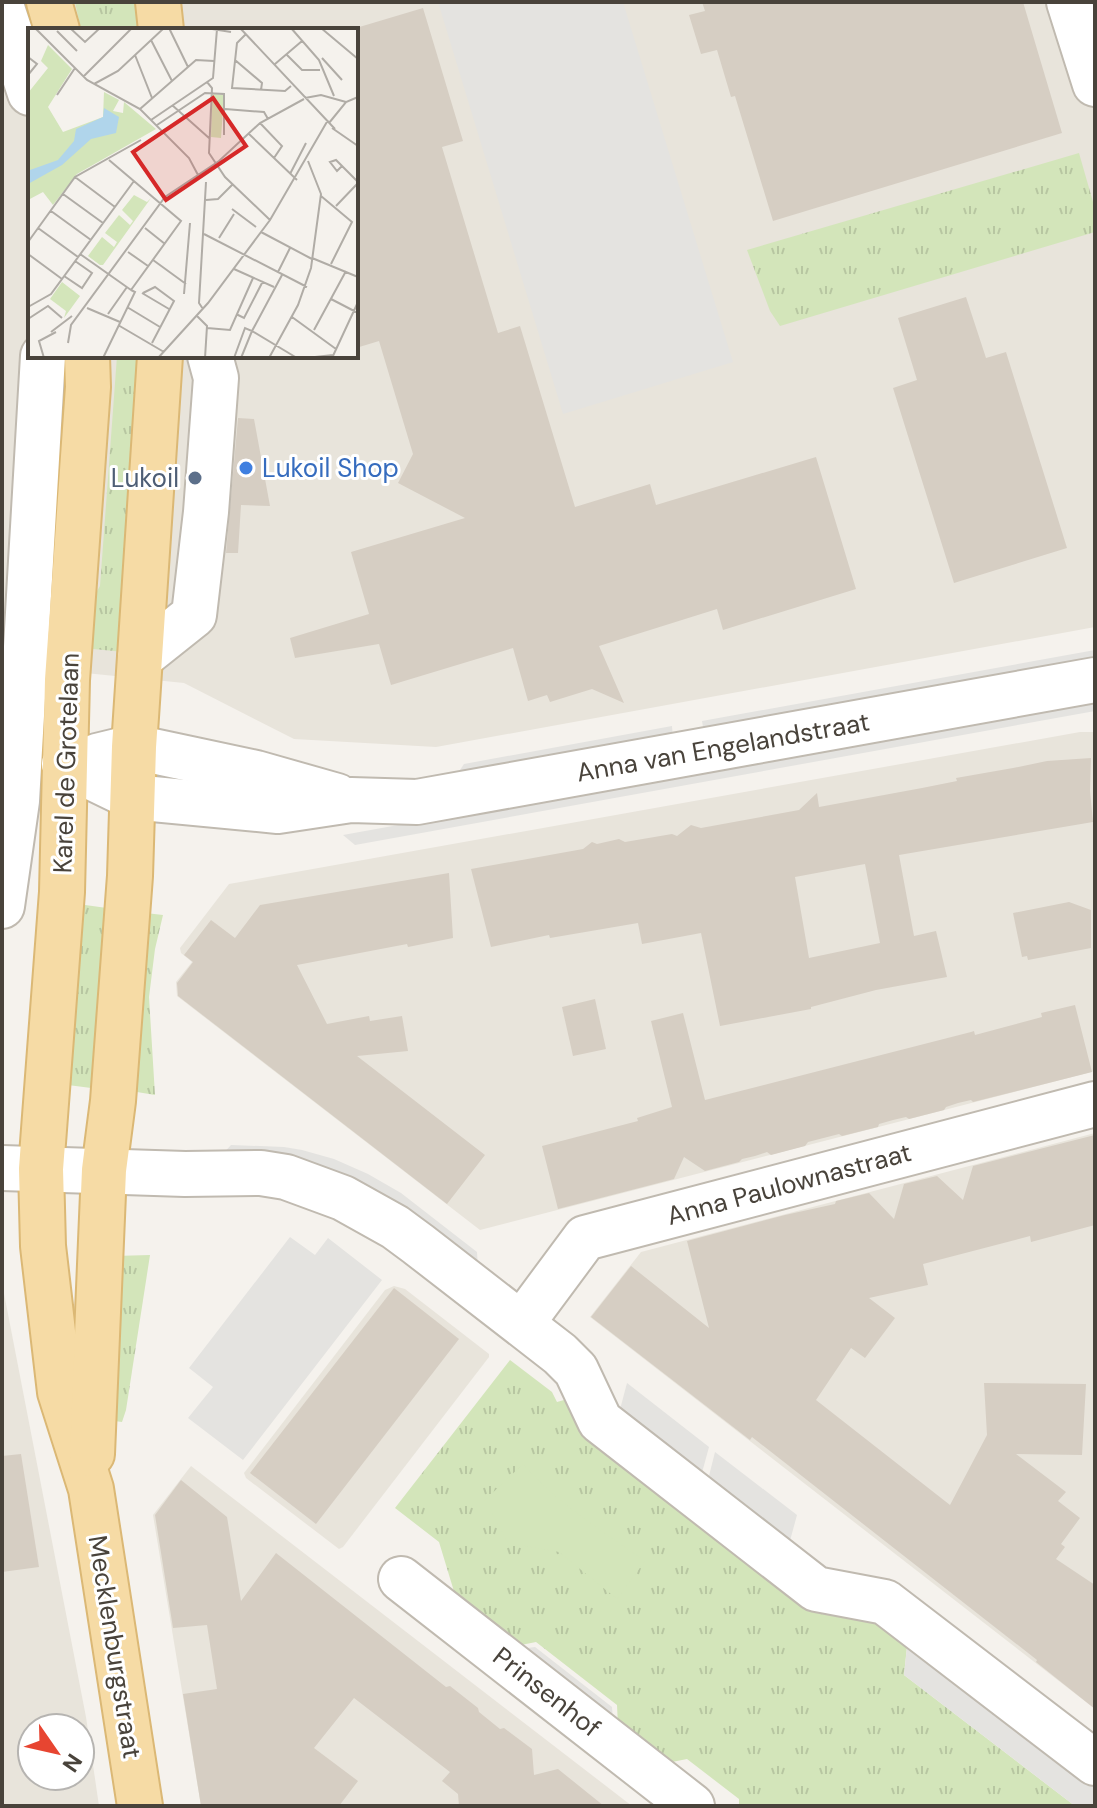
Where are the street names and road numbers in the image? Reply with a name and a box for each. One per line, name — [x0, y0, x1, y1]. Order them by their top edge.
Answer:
street label: Karel de Grotelaan — [45, 652, 87, 874]
street label: Anna van Engelandstraat — [574, 704, 872, 790]
street label: Anna Paulownastraat — [663, 1135, 915, 1233]
street label: Mecklenburgstraat — [81, 1533, 149, 1761]
street label: Prinsenhof — [486, 1639, 608, 1745]

